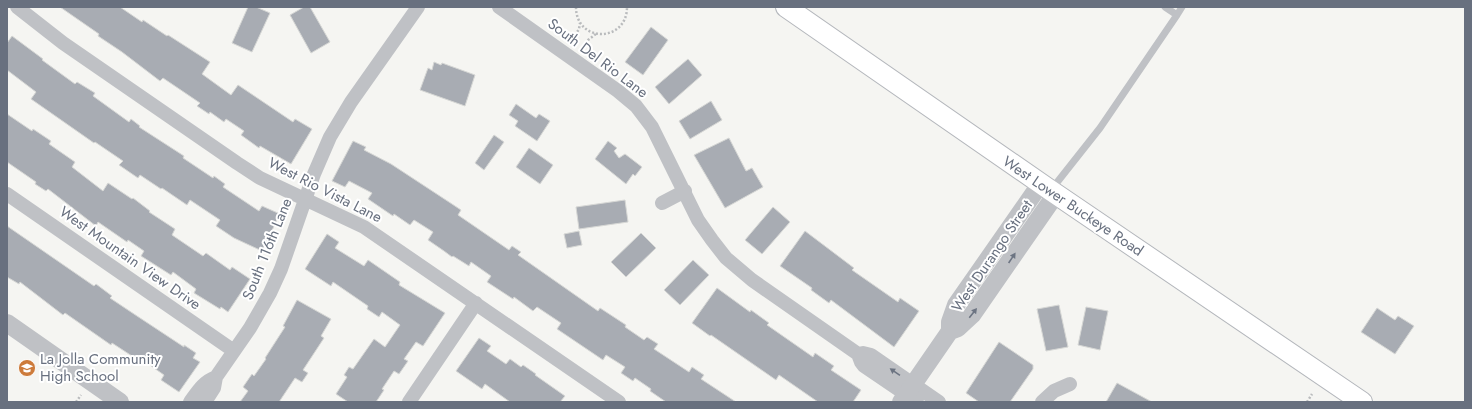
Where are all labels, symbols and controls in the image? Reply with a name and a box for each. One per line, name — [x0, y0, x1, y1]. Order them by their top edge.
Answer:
street label: South Del Rio Lane — [543, 13, 653, 103]
street label: West Lower Buckeye Road — [998, 151, 1148, 261]
street label: West Rio Vista Lane — [264, 152, 386, 228]
street label: South 116th Lane — [237, 195, 298, 303]
street label: West Durango Street — [946, 195, 1038, 316]
street label: West Mountain View Drive — [55, 201, 205, 315]
one-way arrow — [1008, 253, 1016, 263]
one-way arrow — [968, 308, 977, 319]
place label: La Jolla Community High School — [40, 348, 161, 387]
school or university icon: La Jolla Community High School — [17, 358, 37, 378]
one-way arrow — [890, 368, 900, 376]

